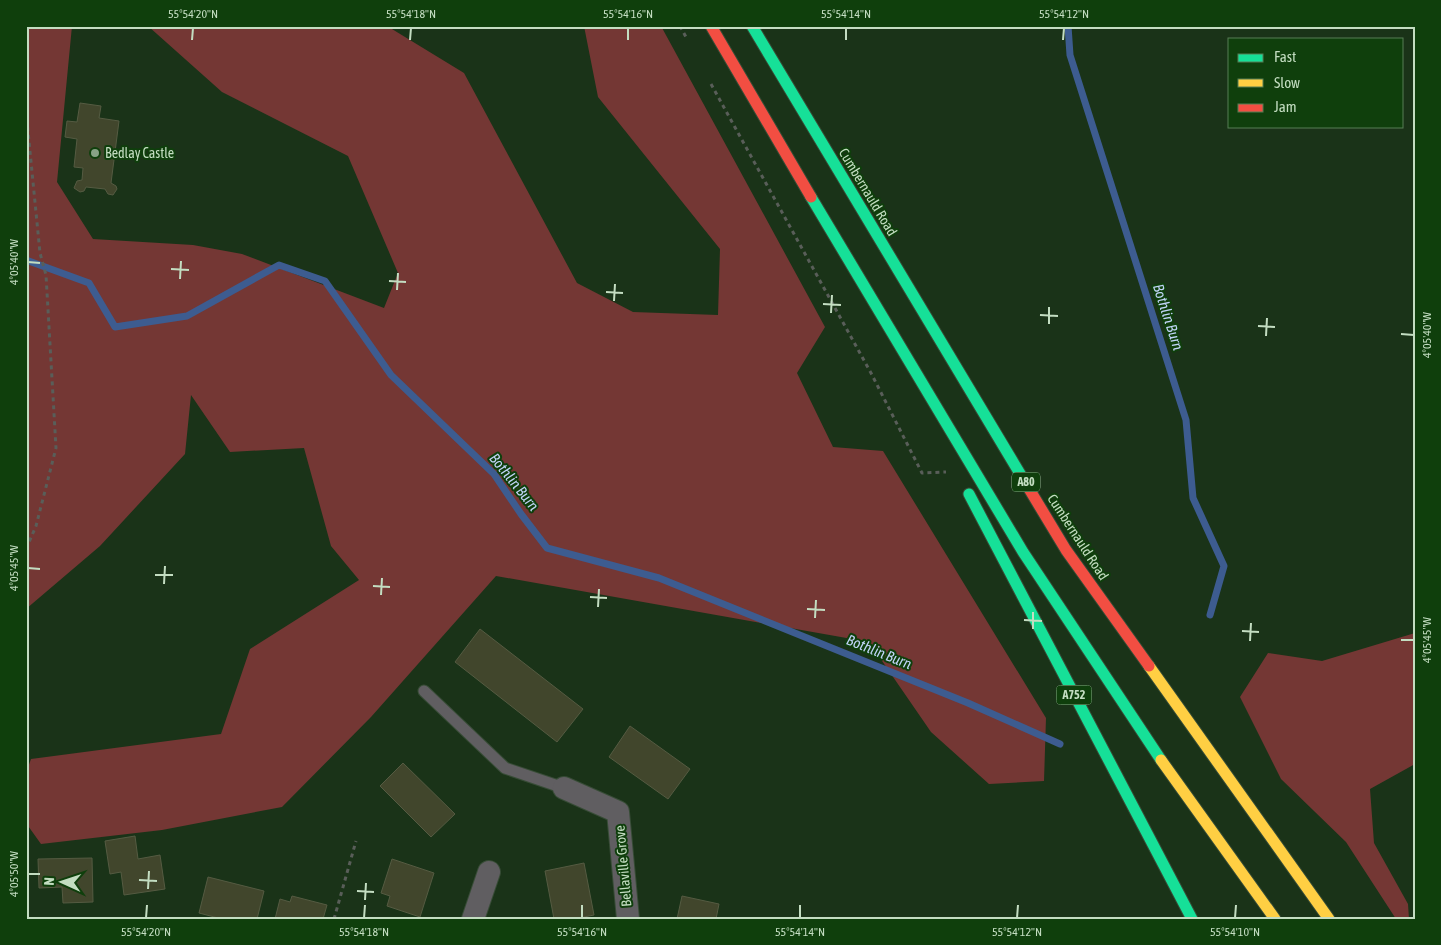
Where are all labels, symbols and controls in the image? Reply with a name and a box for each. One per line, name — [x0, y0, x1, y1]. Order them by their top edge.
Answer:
text: 55°54'20"N — [168, 7, 218, 21]
text: 55°54'18"N — [386, 7, 436, 21]
text: 55°54'16"N — [603, 7, 653, 21]
text: 55°54'14"N — [821, 7, 871, 21]
text: 55°54'12"N — [1039, 7, 1089, 21]
legend — [1228, 38, 1404, 128]
text: Fast — [1274, 48, 1296, 65]
text: Slow — [1274, 74, 1300, 91]
text: Jam — [1274, 98, 1297, 115]
place label: Bedlay Castle — [105, 145, 174, 161]
street label: Cumbernauld Road — [836, 145, 900, 239]
marker: Bedlay Castle — [89, 147, 101, 159]
text: 4°05'40"W — [7, 239, 21, 285]
water label: Bothlin Burn — [1150, 282, 1187, 352]
text: 4°05'40"W — [1420, 312, 1434, 358]
water label: Bothlin Burn — [486, 450, 543, 514]
road number: A80 — [1012, 472, 1040, 492]
street label: Cumbernauld Road — [1044, 491, 1112, 583]
text: 4°05'45"W — [7, 545, 21, 591]
text: 4°05'45"W — [1420, 617, 1434, 663]
water label: Bothlin Burn — [844, 631, 914, 672]
road number: A752 — [1056, 686, 1092, 704]
street label: Bellaville Grove — [611, 825, 635, 907]
text: 4°05'50"W — [7, 851, 21, 897]
north arrow — [38, 858, 88, 908]
text: N — [41, 877, 57, 886]
text: 55°54'20"N — [121, 925, 171, 939]
text: 55°54'18"N — [339, 925, 389, 939]
text: 55°54'16"N — [557, 925, 607, 939]
text: 55°54'14"N — [775, 925, 825, 939]
text: 55°54'12"N — [992, 925, 1042, 939]
text: 55°54'10"N — [1210, 925, 1260, 939]

